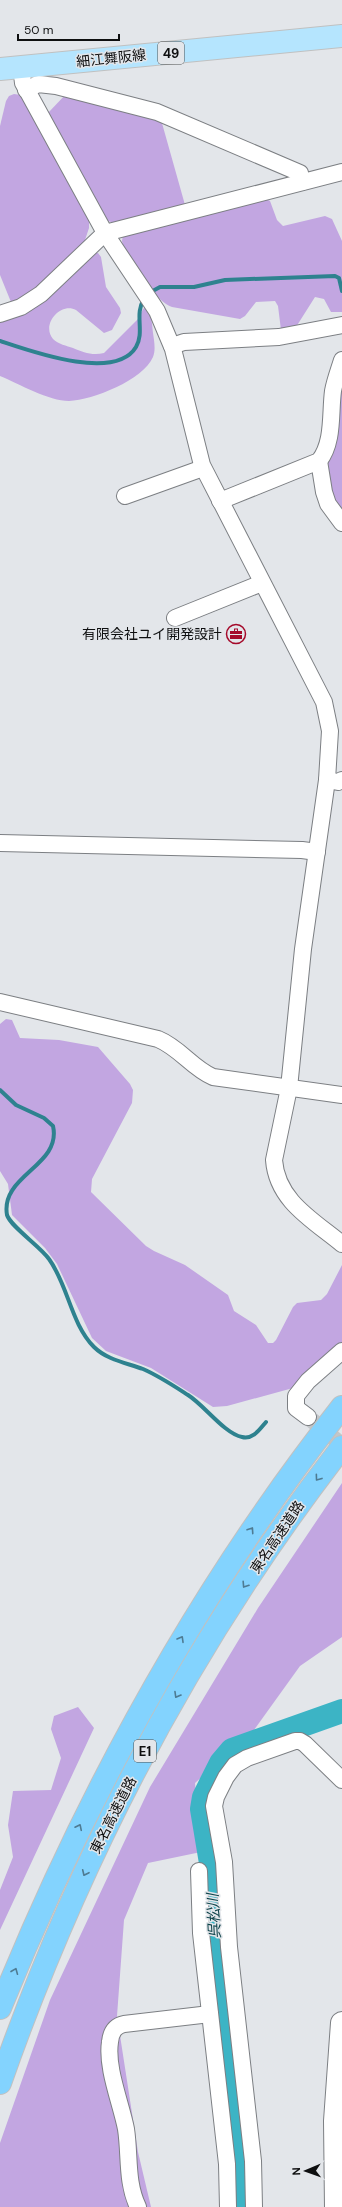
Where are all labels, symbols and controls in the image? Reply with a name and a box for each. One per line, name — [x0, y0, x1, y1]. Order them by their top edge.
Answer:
scale bar — [18, 16, 119, 42]
text: 50 m — [24, 22, 53, 38]
road number: 49 — [158, 42, 184, 64]
street label: 細江舞阪線 — [75, 45, 147, 71]
office icon: 有限会社ユイ開発設計 — [225, 623, 247, 645]
place label: 有限会社ユイ開発設計 — [82, 625, 222, 643]
one-way arrow — [316, 1473, 323, 1480]
street label: 東名高速道路 — [246, 1497, 308, 1577]
one-way arrow — [246, 1527, 254, 1534]
one-way arrow — [242, 1581, 250, 1588]
one-way arrow — [177, 1636, 184, 1643]
one-way arrow — [174, 1691, 181, 1698]
road number: E1 — [134, 1740, 156, 1762]
street label: 東名高速道路 — [86, 1773, 140, 1857]
one-way arrow — [74, 1824, 82, 1832]
one-way arrow — [82, 1869, 90, 1876]
water label: 呉松川 — [203, 1891, 225, 1939]
one-way arrow — [10, 1968, 18, 1975]
north arrow — [286, 2151, 326, 2191]
text: N — [289, 2167, 303, 2176]

